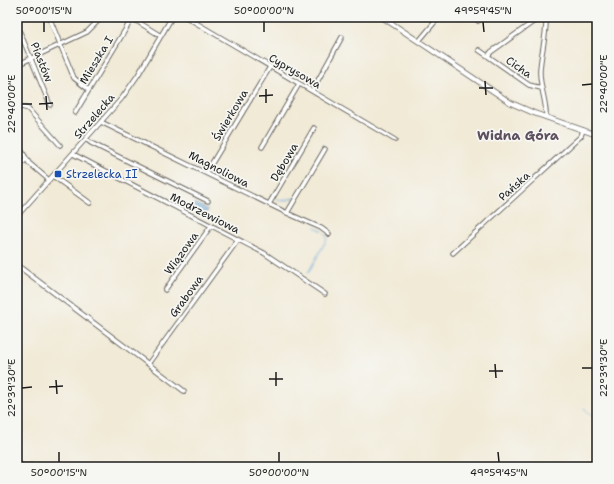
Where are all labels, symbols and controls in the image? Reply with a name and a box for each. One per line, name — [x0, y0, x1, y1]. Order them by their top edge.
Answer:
text: 50°00'15"N — [16, 4, 72, 17]
text: 50°00'00"N — [234, 4, 294, 17]
text: 49°59'45"N — [454, 4, 512, 17]
street label: Mieszka I — [76, 33, 117, 87]
street label: Piastów — [27, 40, 56, 85]
street label: Cyprysowa — [266, 50, 324, 92]
street label: Cicha — [503, 53, 535, 82]
text: 22°40'00"E — [597, 54, 610, 114]
text: 22°40'00"E — [5, 74, 18, 134]
street label: Świerkowa — [208, 86, 252, 144]
street label: Strzelecka — [71, 90, 118, 142]
district label: Widna Góra — [477, 127, 559, 144]
street label: Dębowa — [267, 140, 302, 184]
street label: Magnoliowa — [186, 148, 252, 191]
place label: Strzelecka II — [66, 167, 138, 182]
street label: Pańska — [495, 168, 533, 204]
marker: Strzelecka II — [53, 169, 63, 179]
street label: Modrzewiowa — [167, 189, 242, 238]
street label: Wiązowa — [161, 229, 202, 278]
street label: Grabowa — [166, 272, 207, 320]
text: 22°39'30"E — [597, 339, 610, 397]
text: 22°39'30"E — [5, 359, 18, 417]
text: 50°00'15"N — [31, 466, 87, 479]
text: 50°00'00"N — [249, 466, 309, 479]
text: 49°59'45"N — [470, 466, 528, 479]

